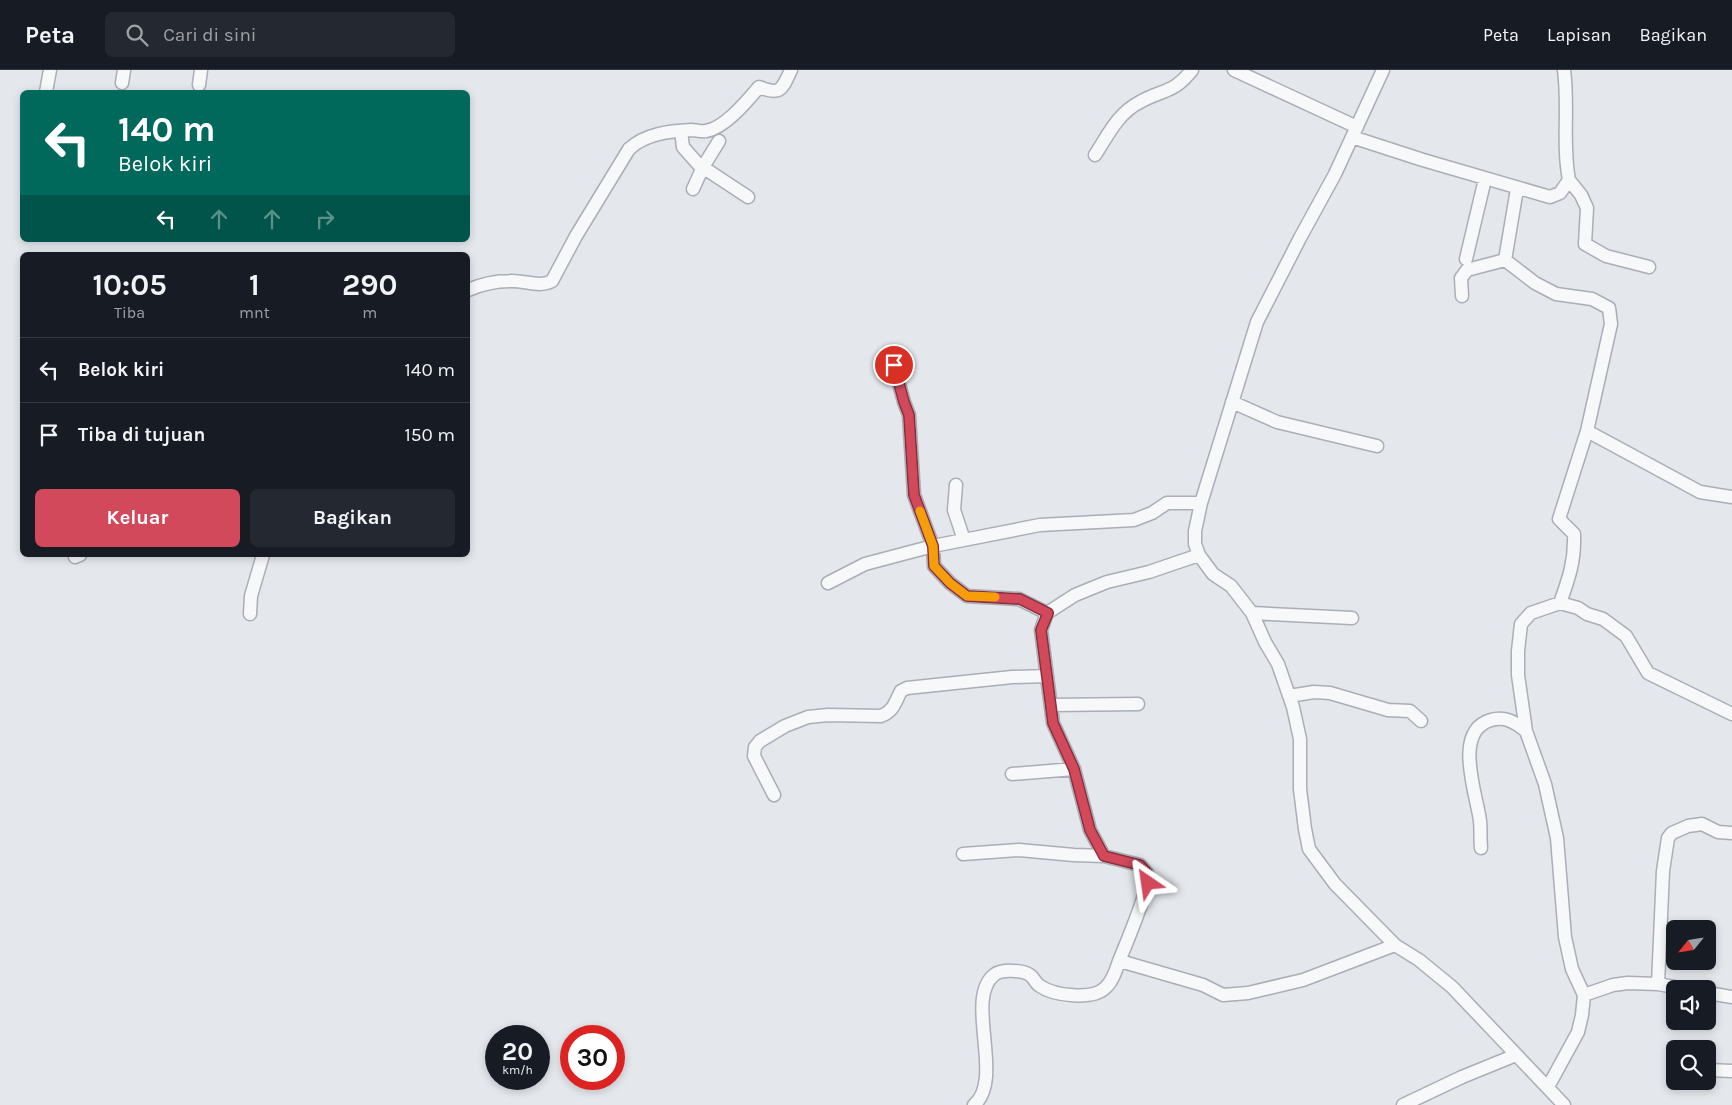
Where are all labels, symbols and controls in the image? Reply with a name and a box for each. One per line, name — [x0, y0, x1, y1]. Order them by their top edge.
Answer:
search box — [105, 12, 455, 57]
text: Peta — [25, 21, 75, 49]
icon: search — [123, 21, 151, 49]
text: Cari di sini — [163, 24, 257, 46]
text: Peta — [1483, 24, 1519, 46]
text: Lapisan — [1547, 24, 1611, 46]
text: Bagikan — [1639, 24, 1707, 46]
text: 140 m — [118, 109, 216, 150]
icon: left — [35, 110, 100, 175]
text: Belok kiri — [118, 151, 212, 177]
icon: left — [152, 205, 180, 233]
icon: ahead — [205, 205, 233, 233]
icon: ahead — [258, 205, 286, 233]
icon: right — [311, 205, 339, 233]
text: 10:05 — [92, 267, 167, 303]
text: 1 — [249, 267, 260, 303]
text: 290 — [342, 267, 398, 303]
text: Tiba — [114, 303, 145, 322]
text: mnt — [239, 303, 270, 322]
text: m — [362, 303, 377, 322]
pin — [873, 344, 915, 386]
icon: arrive — [880, 351, 908, 379]
icon: left — [35, 356, 63, 384]
text: Belok kiri — [78, 359, 164, 381]
text: 140 m — [405, 359, 455, 381]
icon: arrive — [35, 421, 63, 449]
text: Tiba di tujuan — [78, 424, 205, 446]
text: 150 m — [404, 424, 455, 446]
button: Keluar — [35, 489, 240, 547]
button: Bagikan — [250, 489, 455, 547]
position arrow — [1121, 856, 1173, 908]
north arrow — [1666, 920, 1716, 970]
map controls — [1666, 920, 1716, 1090]
button: sound — [1666, 980, 1716, 1030]
speed limit sign: 30 — [560, 1025, 625, 1090]
text: 20 — [502, 1037, 533, 1066]
button: search — [1666, 1040, 1716, 1090]
text: km/h — [502, 1063, 533, 1077]

